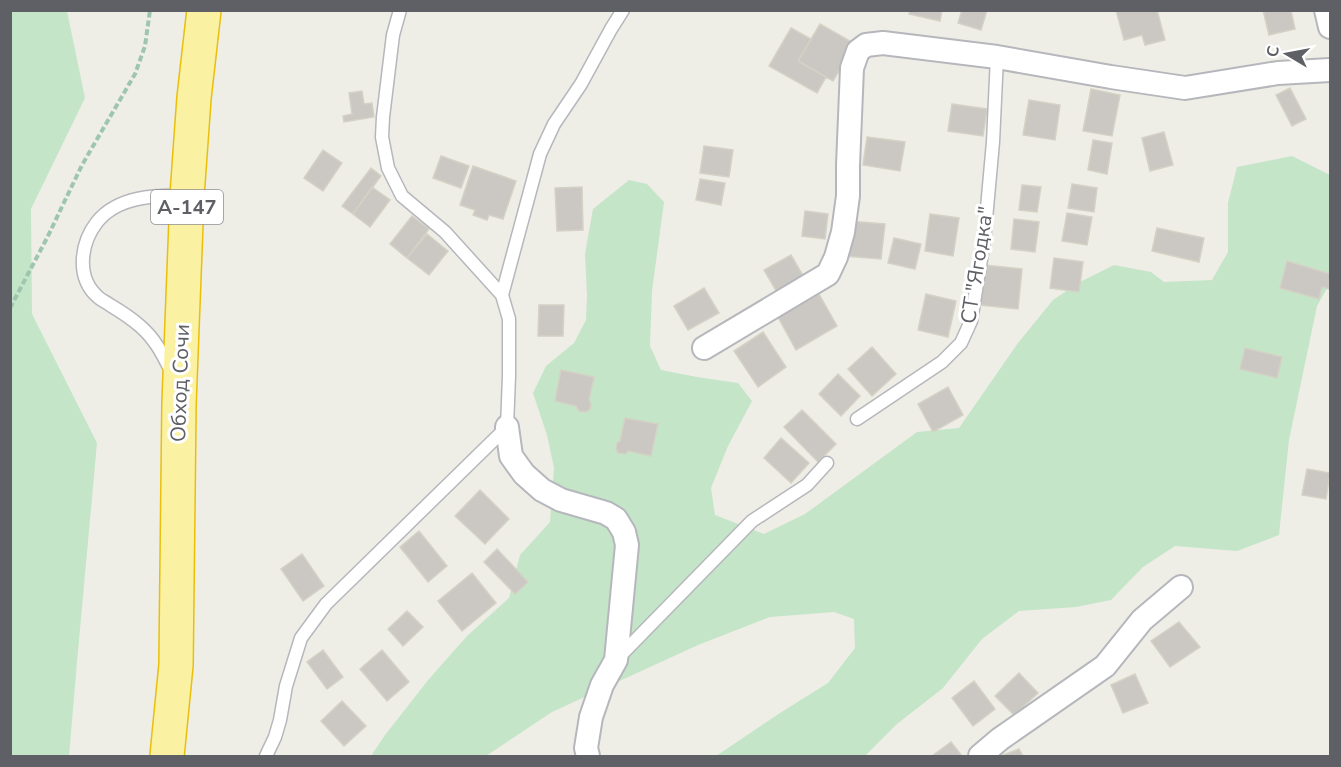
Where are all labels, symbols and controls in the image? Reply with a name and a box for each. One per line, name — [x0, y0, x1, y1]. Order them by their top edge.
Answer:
north arrow — [1257, 24, 1317, 84]
text: С — [1261, 44, 1285, 59]
road number: А-147 — [151, 190, 223, 224]
street label: СТ "Ягодка" — [954, 204, 1000, 326]
street label: Обход Сочи — [164, 323, 196, 443]

